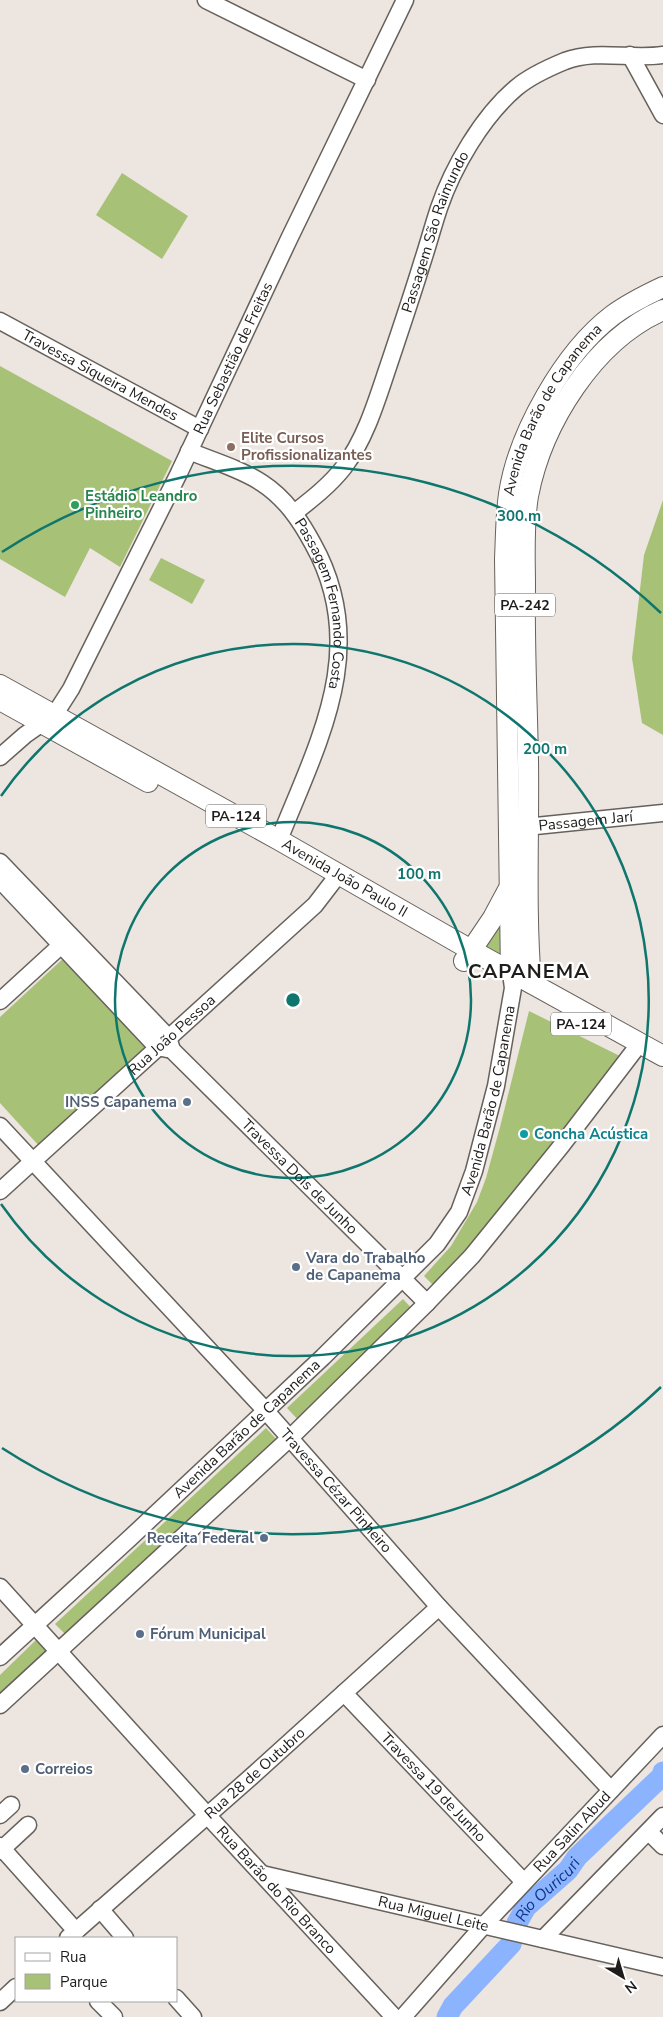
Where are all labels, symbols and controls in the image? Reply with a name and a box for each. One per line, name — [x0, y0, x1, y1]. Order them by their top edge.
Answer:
street label: Passagem São Raimundo — [397, 147, 473, 315]
street label: Rua Sebastião de Freitas — [189, 279, 277, 438]
street label: Avenida Barão de Capanema — [499, 319, 606, 497]
street label: Travessa Siqueira Mendes — [19, 325, 182, 425]
place label: Elite Cursos Profissionalizantes — [241, 428, 372, 465]
marker: Elite Cursos Profissionalizantes — [225, 441, 237, 453]
place label: Estádio Leandro Pinheiro — [85, 486, 198, 523]
marker: Estádio Leandro Pinheiro — [69, 499, 81, 511]
text: 300 m — [497, 506, 541, 526]
street label: Passagem Fernando Costa — [290, 514, 349, 691]
road number: PA-242 — [495, 594, 555, 616]
text: 200 m — [523, 739, 567, 759]
road number: PA-124 — [206, 804, 266, 828]
street label: Passagem Jarí — [538, 806, 635, 836]
street label: Avenida João Paulo II — [278, 834, 411, 922]
text: 100 m — [397, 864, 441, 884]
district label: CAPANEMA — [468, 958, 590, 985]
street label: Rua João Pessoa — [124, 990, 220, 1080]
centre of rings — [284, 991, 302, 1009]
street label: Avenida Barão de Capanema — [456, 1004, 520, 1198]
road number: PA-124 — [551, 1012, 611, 1036]
place label: INSS Capanema — [65, 1092, 177, 1112]
marker: INSS Capanema — [181, 1096, 193, 1108]
street label: Travessa Dois de Junho — [237, 1115, 362, 1239]
place label: Concha Acústica — [534, 1124, 648, 1144]
marker: Concha Acústica — [518, 1128, 530, 1140]
place label: Vara do Trabalho de Capanema — [305, 1248, 426, 1285]
marker: Vara do Trabalho de Capanema — [290, 1261, 302, 1273]
street label: Avenida Barão de Capanema — [169, 1355, 324, 1503]
street label: Travessa Cézar Pinheiro — [276, 1424, 397, 1557]
place label: Receita Federal — [147, 1528, 254, 1548]
marker: Receita Federal — [258, 1532, 270, 1544]
place label: Fórum Municipal — [150, 1624, 266, 1644]
marker: Fórum Municipal — [134, 1628, 146, 1640]
street label: Rua 28 de Outubro — [200, 1723, 309, 1824]
street label: Travessa 19 de Junho — [377, 1728, 491, 1846]
place label: Correios — [35, 1759, 93, 1779]
marker: Correios — [19, 1763, 31, 1775]
street label: Rua Salin Abud — [529, 1787, 615, 1876]
street label: Rua Barão do Rio Branco — [212, 1822, 341, 1958]
water label: Rio Ouricuri — [510, 1853, 586, 1926]
street label: Rua Miguel Leite — [376, 1891, 491, 1936]
legend — [15, 1937, 178, 2002]
text: Rua — [60, 1947, 86, 1967]
north arrow — [598, 1952, 648, 2002]
text: Parque — [60, 1972, 108, 1992]
text: N — [621, 1976, 641, 1998]

